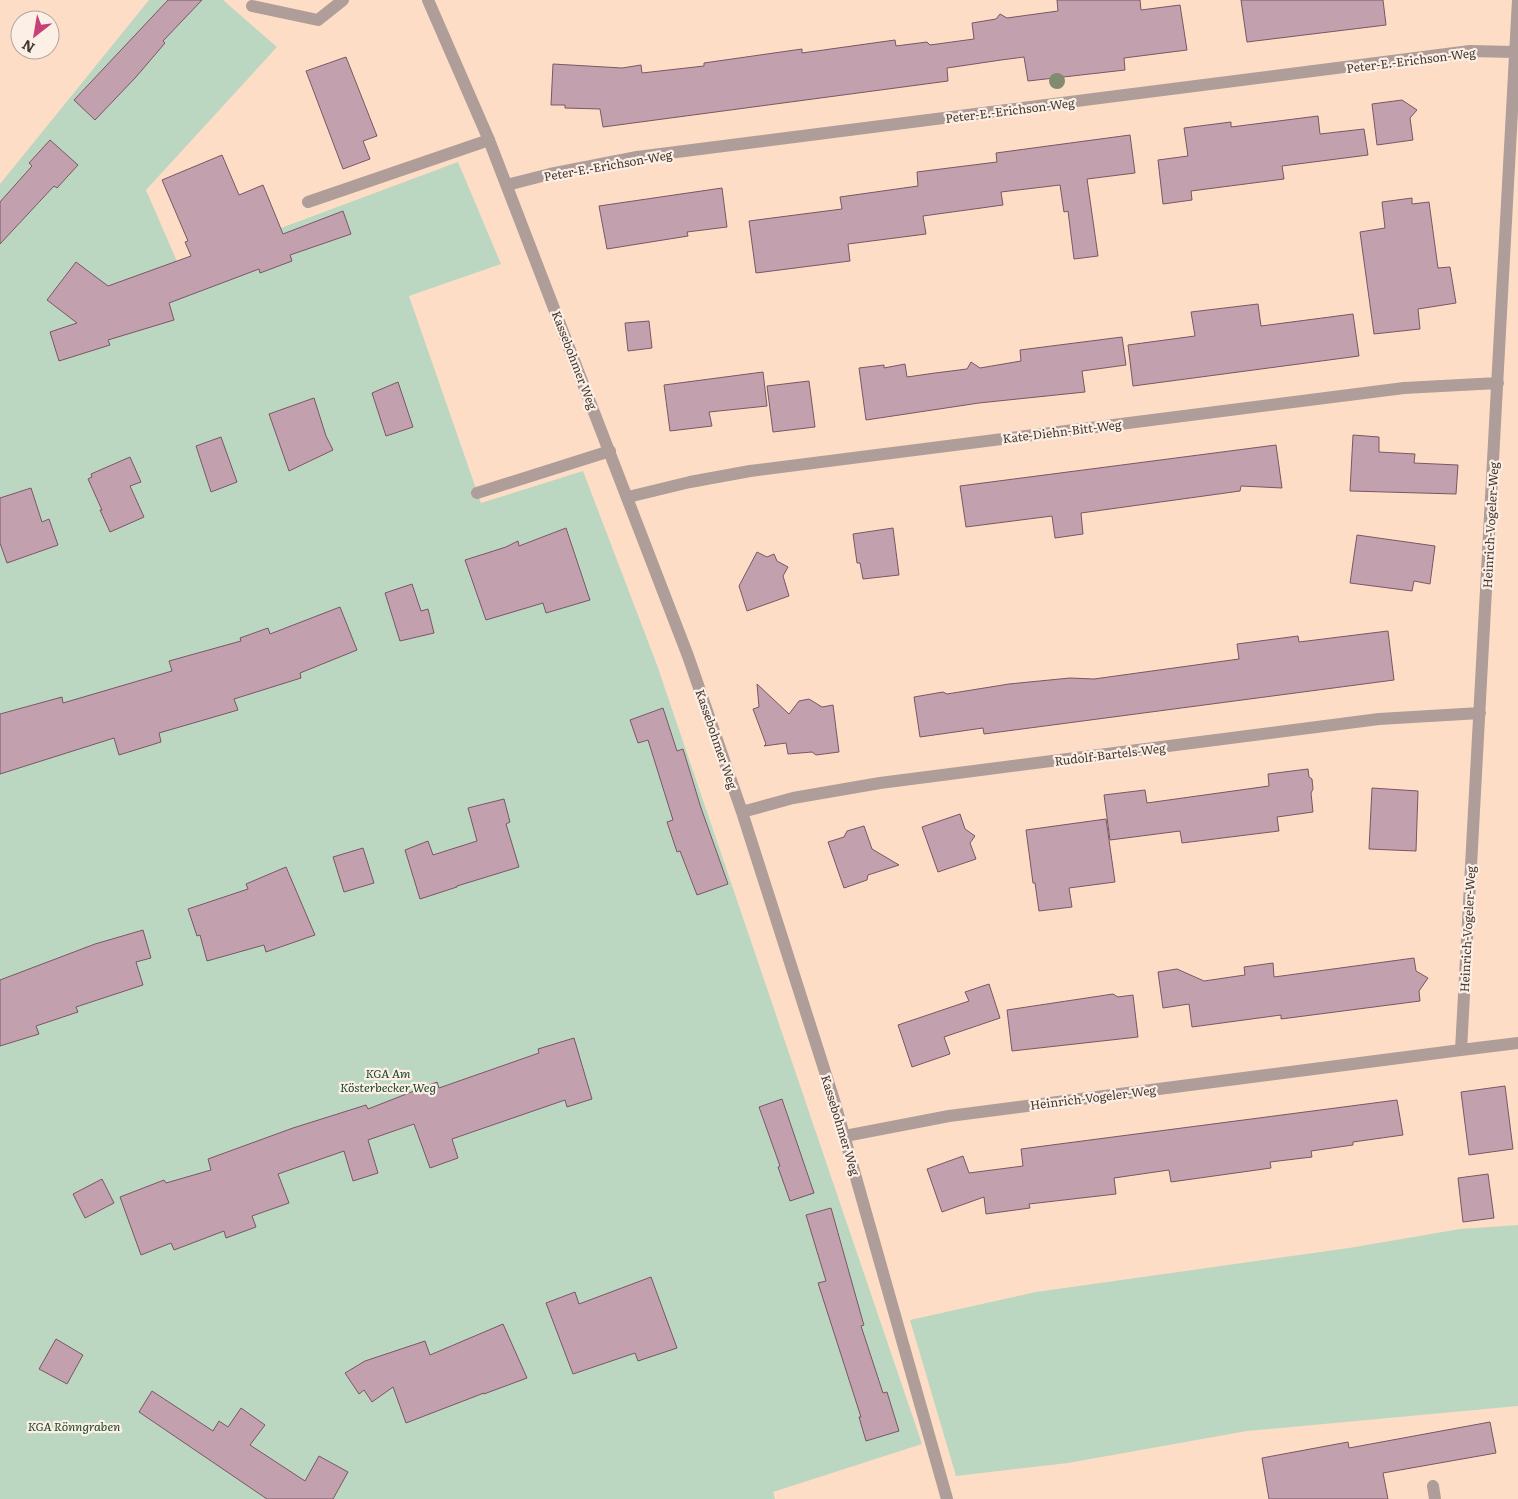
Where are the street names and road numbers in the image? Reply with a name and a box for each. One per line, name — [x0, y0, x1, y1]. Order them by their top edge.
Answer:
street label: Peter-E.-Erichson-Weg — [1345, 43, 1477, 77]
street label: Peter-E.-Erichson-Weg — [944, 93, 1076, 127]
street label: Peter-E.-Erichson-Weg — [542, 145, 674, 185]
street label: Kassebohmer Weg — [548, 308, 602, 412]
street label: Kate-Diehn-Bitt-Weg — [1002, 415, 1123, 447]
street label: Heinrich-Vogeler-Weg — [1478, 461, 1502, 589]
street label: Kassebohmer Weg — [691, 687, 743, 792]
street label: Rudolf-Bartels-Weg — [1053, 738, 1167, 770]
street label: Heinrich-Vogeler-Weg — [1455, 865, 1479, 993]
street label: Kassebohmer Weg — [817, 1072, 865, 1178]
street label: Heinrich-Vogeler-Weg — [1029, 1080, 1157, 1114]

